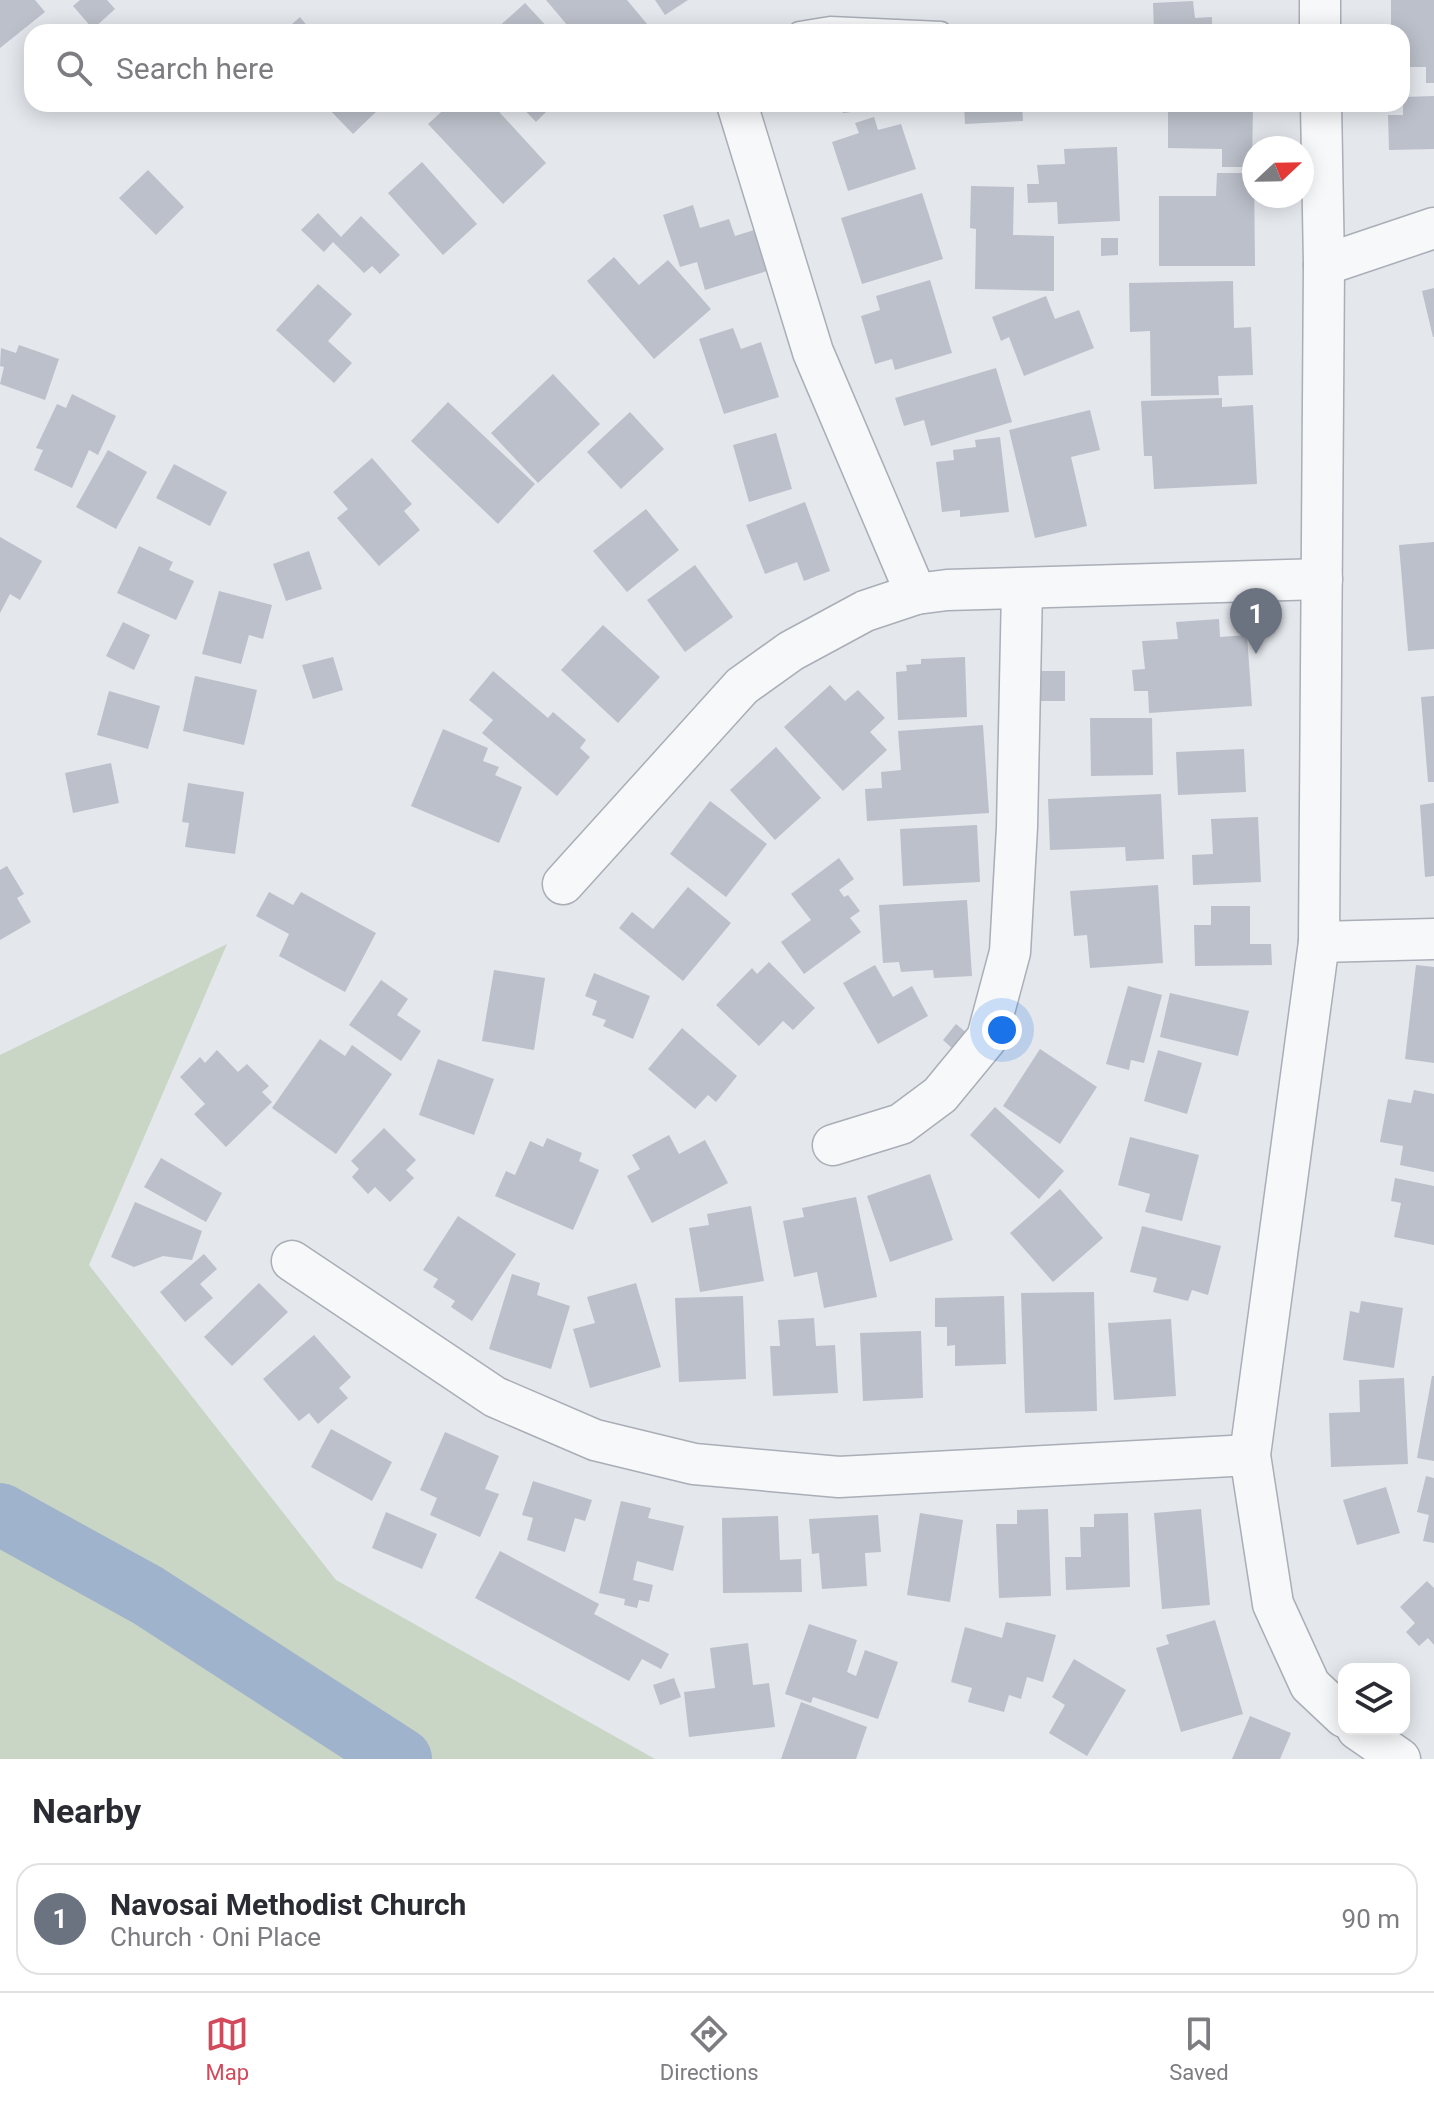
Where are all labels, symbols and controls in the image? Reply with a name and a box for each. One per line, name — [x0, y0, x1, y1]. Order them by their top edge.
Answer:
search box — [24, 24, 1410, 112]
icon: search — [52, 46, 96, 90]
text: Search here — [116, 51, 274, 86]
north arrow — [1242, 136, 1314, 208]
pin: 1 — [1230, 588, 1282, 654]
your location — [982, 1010, 1022, 1050]
map controls — [1338, 1663, 1410, 1735]
button: layers — [1338, 1663, 1410, 1735]
text: Nearby — [32, 1791, 141, 1831]
text: Navosai Methodist Church — [110, 1887, 466, 1922]
text: 1 — [53, 1904, 67, 1934]
text: 90 m — [1342, 1904, 1400, 1934]
text: Church · Oni Place — [110, 1922, 321, 1952]
tab: Map — [205, 2012, 249, 2085]
tab: Directions — [660, 2012, 759, 2085]
tab: Saved — [1169, 2012, 1229, 2085]

